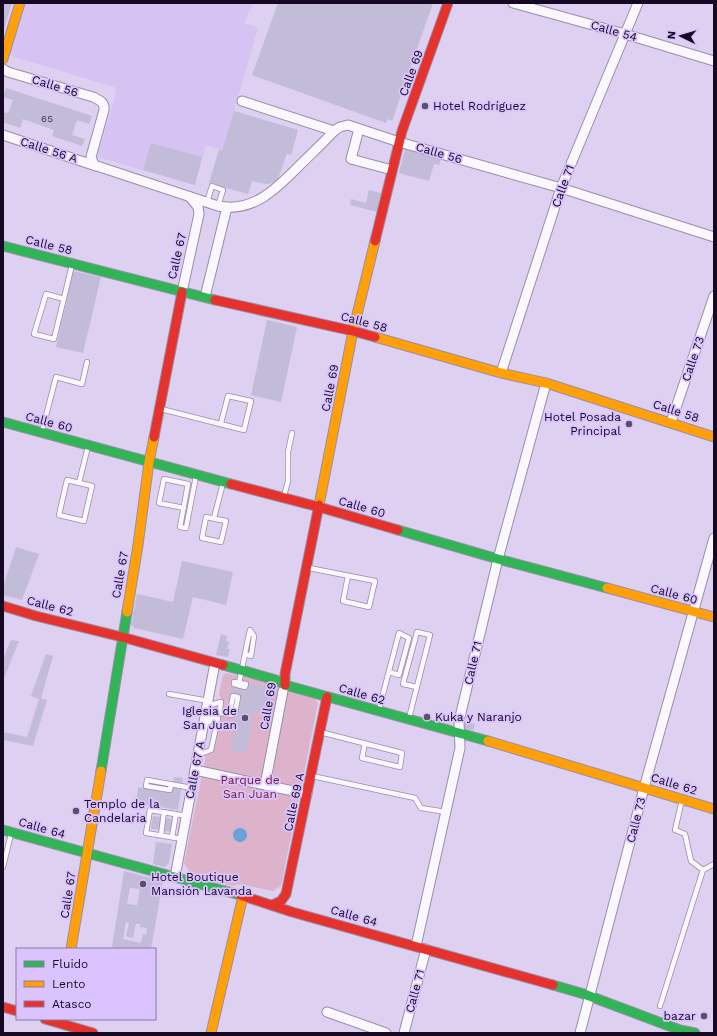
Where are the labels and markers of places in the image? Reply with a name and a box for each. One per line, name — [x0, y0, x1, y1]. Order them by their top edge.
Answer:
place label: Hotel Rodríguez — [433, 99, 526, 113]
marker: Hotel Rodríguez — [420, 101, 430, 111]
place label: Hotel Posada Principal — [544, 410, 621, 438]
marker: Hotel Posada Principal — [624, 419, 634, 429]
place label: Iglesia de San Juan — [182, 704, 237, 732]
place label: Kuka y Naranjo — [435, 710, 522, 724]
marker: Kuka y Naranjo — [422, 712, 432, 722]
marker: Iglesia de San Juan — [240, 713, 250, 723]
place label: Templo de la Candelaria — [84, 797, 160, 825]
marker: Templo de la Candelaria — [71, 806, 81, 816]
place label: Hotel Boutique Mansión Lavanda — [151, 870, 252, 898]
marker: Hotel Boutique Mansión Lavanda — [138, 879, 148, 889]
place label: bazar — [664, 1009, 696, 1023]
marker: bazar — [699, 1011, 709, 1021]

